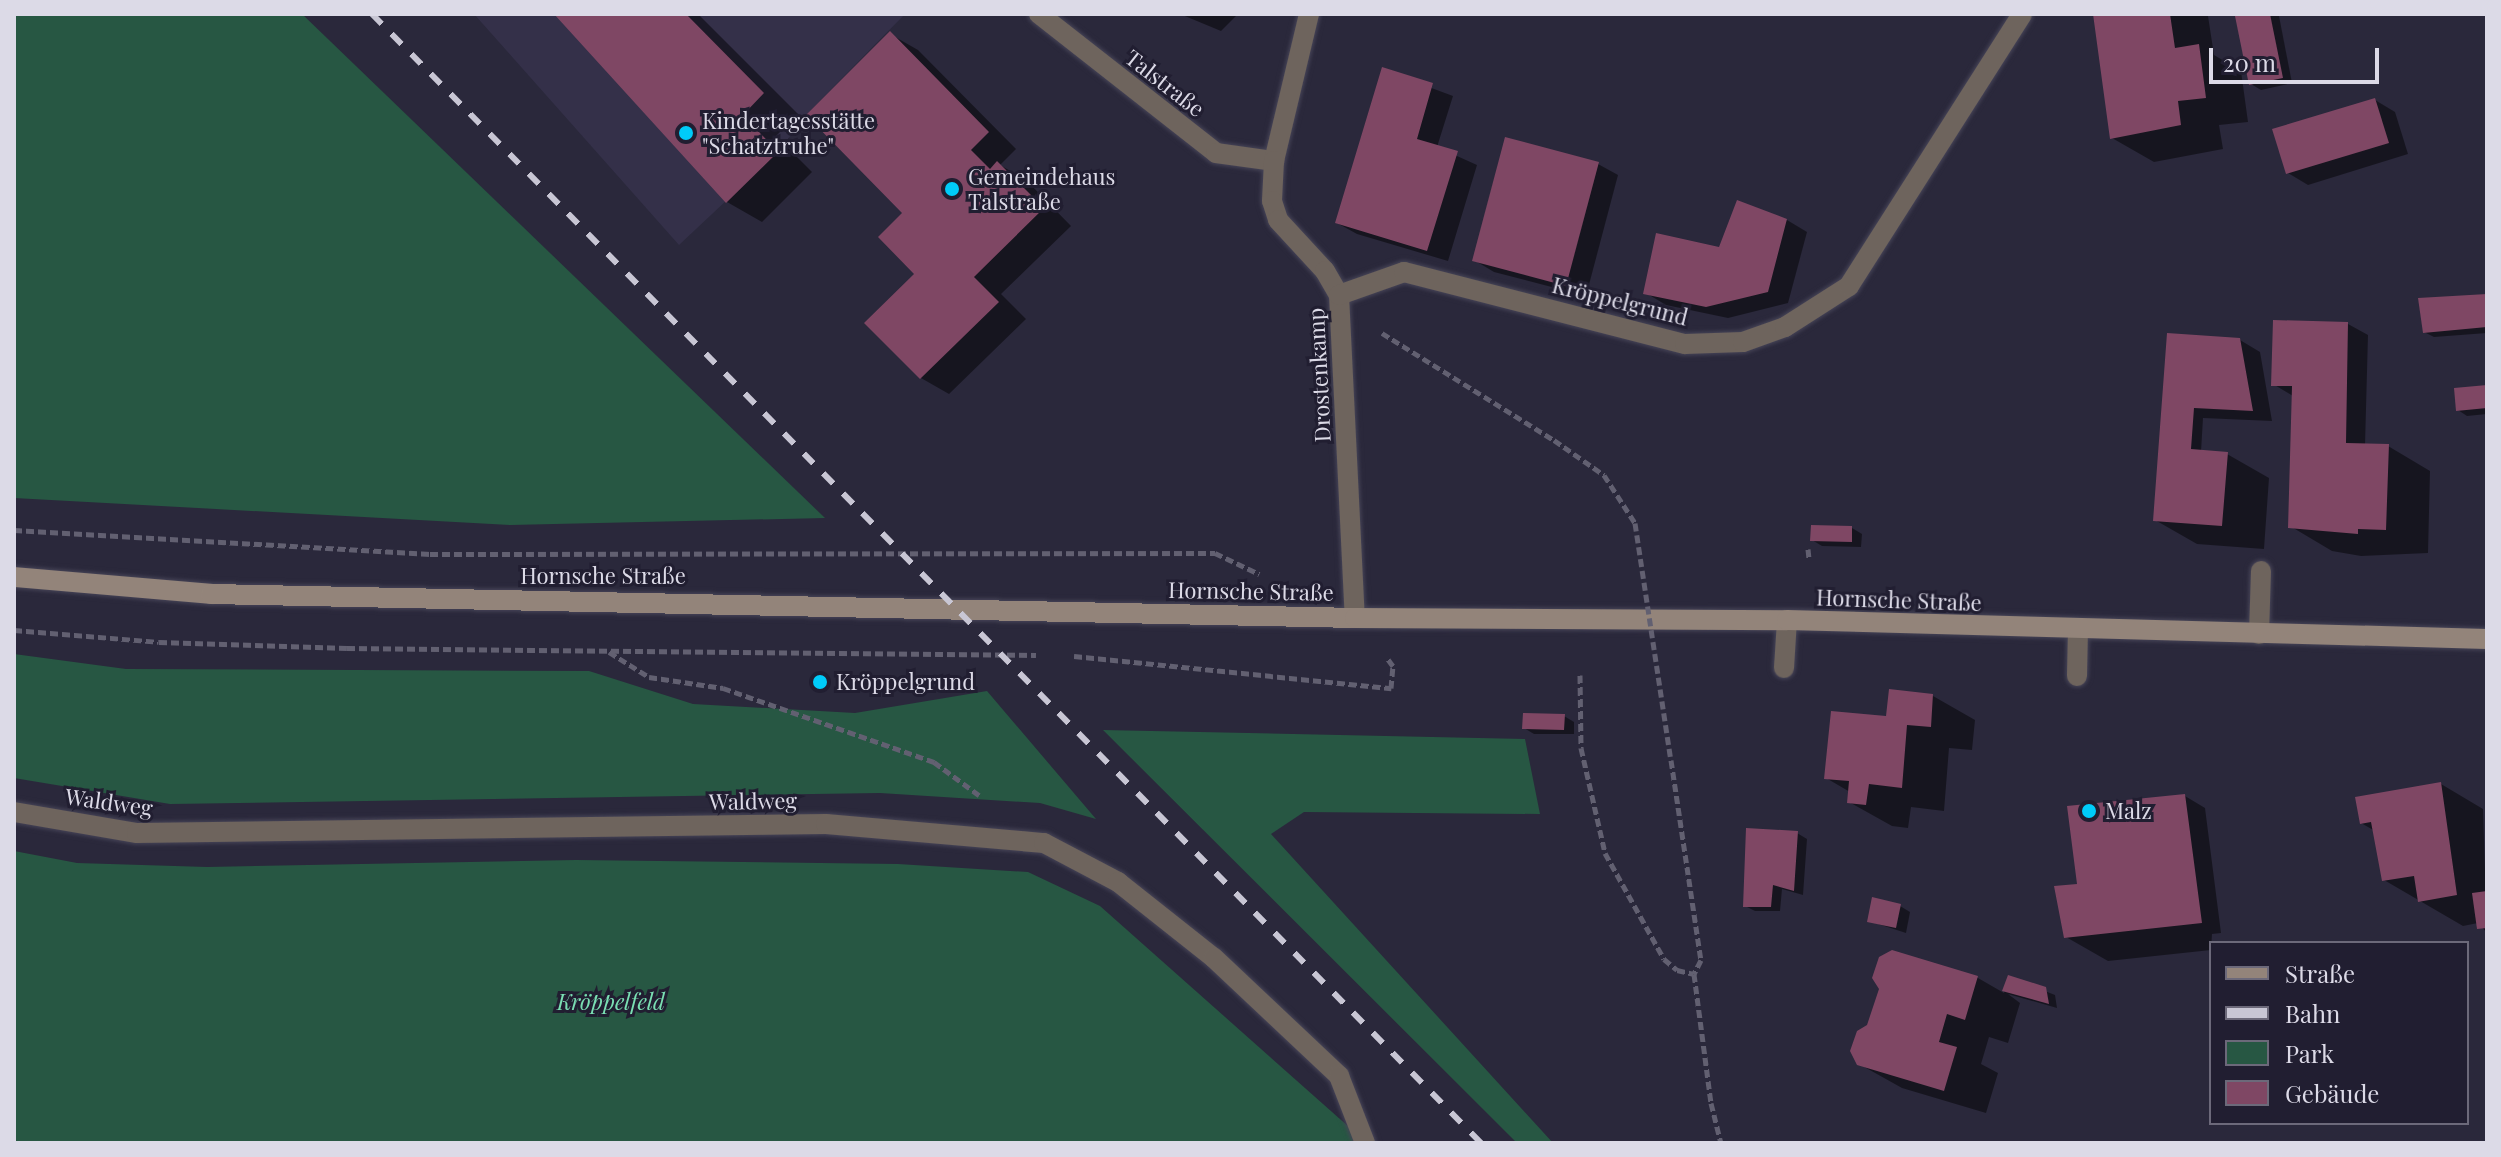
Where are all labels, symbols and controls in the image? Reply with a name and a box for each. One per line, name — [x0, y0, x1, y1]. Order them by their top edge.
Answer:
scale bar — [2213, 32, 2383, 82]
street label: Talstraße — [1120, 44, 1210, 122]
text: 20 m — [2223, 46, 2276, 78]
place label: Kindertagesstätte "Schatztruhe" — [702, 107, 875, 158]
marker: Kindertagesstätte "Schatztruhe" — [677, 124, 695, 142]
place label: Gemeindehaus Talstraße — [968, 163, 1115, 214]
marker: Gemeindehaus Talstraße — [943, 180, 961, 198]
street label: Kröppelgrund — [1549, 271, 1691, 331]
street label: Drostenkamp — [1302, 307, 1336, 443]
street label: Hornsche Straße — [520, 563, 686, 589]
street label: Hornsche Straße — [1168, 576, 1334, 606]
street label: Hornsche Straße — [1816, 584, 1982, 616]
place label: Kröppelgrund — [836, 669, 975, 695]
marker: Kröppelgrund — [811, 673, 829, 691]
street label: Waldweg — [64, 783, 154, 821]
street label: Waldweg — [709, 787, 797, 815]
place label: Malz — [2105, 798, 2152, 824]
marker: Malz — [2080, 802, 2098, 820]
legend — [2209, 941, 2469, 1125]
text: Straße — [2285, 957, 2355, 989]
park label: Kröppelfeld — [557, 989, 665, 1015]
text: Bahn — [2285, 997, 2340, 1029]
text: Park — [2285, 1037, 2334, 1069]
text: Gebäude — [2285, 1077, 2380, 1109]

